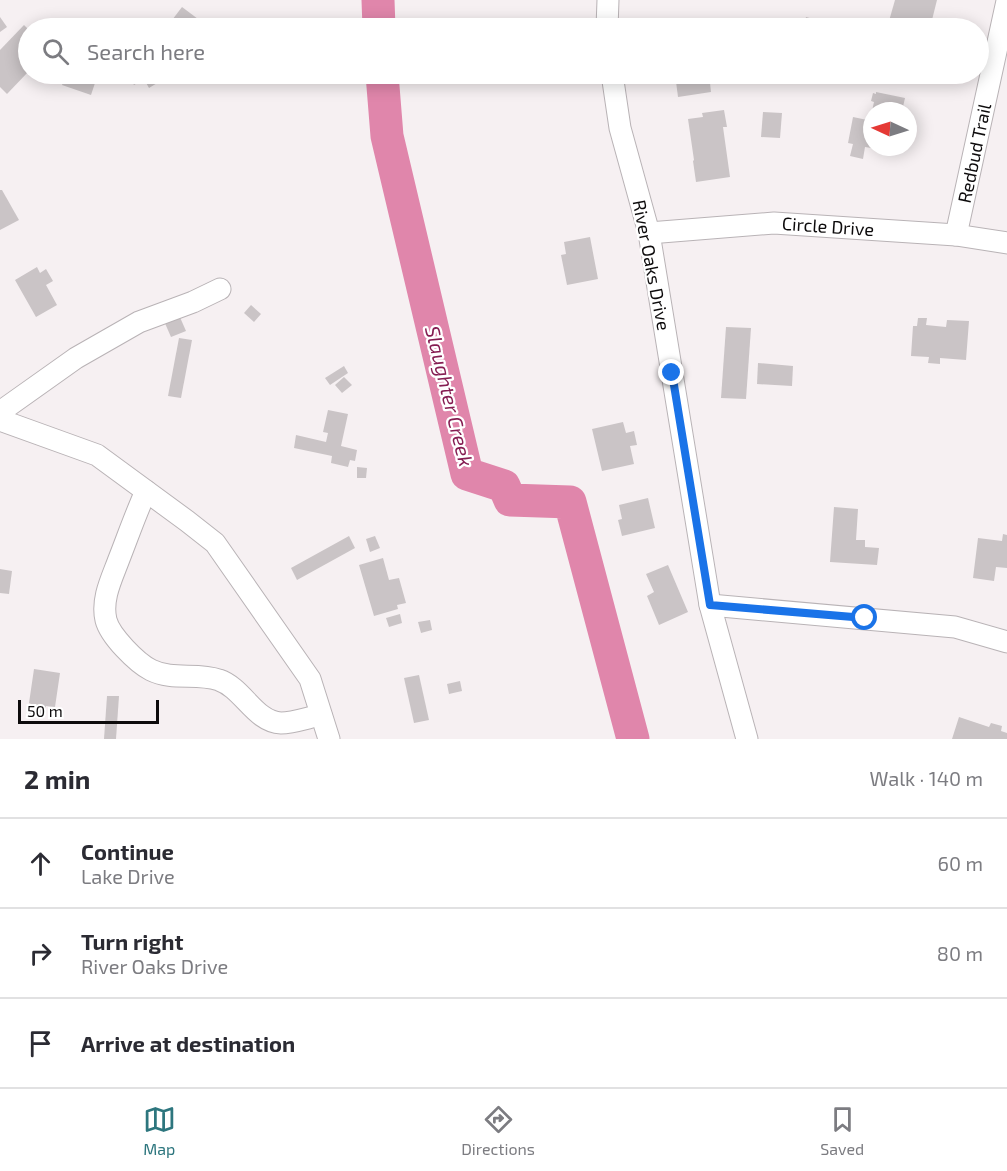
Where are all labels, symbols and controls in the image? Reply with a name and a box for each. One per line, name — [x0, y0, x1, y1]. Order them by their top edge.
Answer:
search box — [18, 18, 989, 84]
icon: search — [39, 35, 72, 68]
text: Search here — [87, 38, 205, 64]
street label: Redbud Trail — [953, 101, 995, 205]
north arrow — [863, 102, 917, 156]
street label: River Oaks Drive — [629, 198, 675, 332]
street label: Circle Drive — [781, 212, 875, 240]
water label: Slaughter Creek — [421, 323, 479, 469]
route end — [658, 359, 684, 385]
route start — [851, 604, 877, 630]
scale bar — [18, 697, 159, 724]
text: 50 m — [27, 701, 63, 720]
text: 2 min — [24, 763, 90, 794]
text: Walk · 140 m — [869, 766, 983, 790]
text: Continue — [81, 838, 174, 864]
icon: ahead — [24, 847, 57, 880]
text: 60 m — [938, 851, 983, 875]
text: Lake Drive — [81, 864, 175, 888]
text: Turn right — [81, 928, 183, 954]
icon: right — [24, 937, 57, 970]
text: 80 m — [937, 941, 983, 965]
text: River Oaks Drive — [81, 954, 228, 978]
icon: arrive — [24, 1027, 57, 1060]
text: Arrive at destination — [81, 1030, 295, 1056]
tab: Map — [143, 1103, 176, 1158]
tab: Directions — [461, 1103, 535, 1158]
tab: Saved — [820, 1103, 864, 1158]

